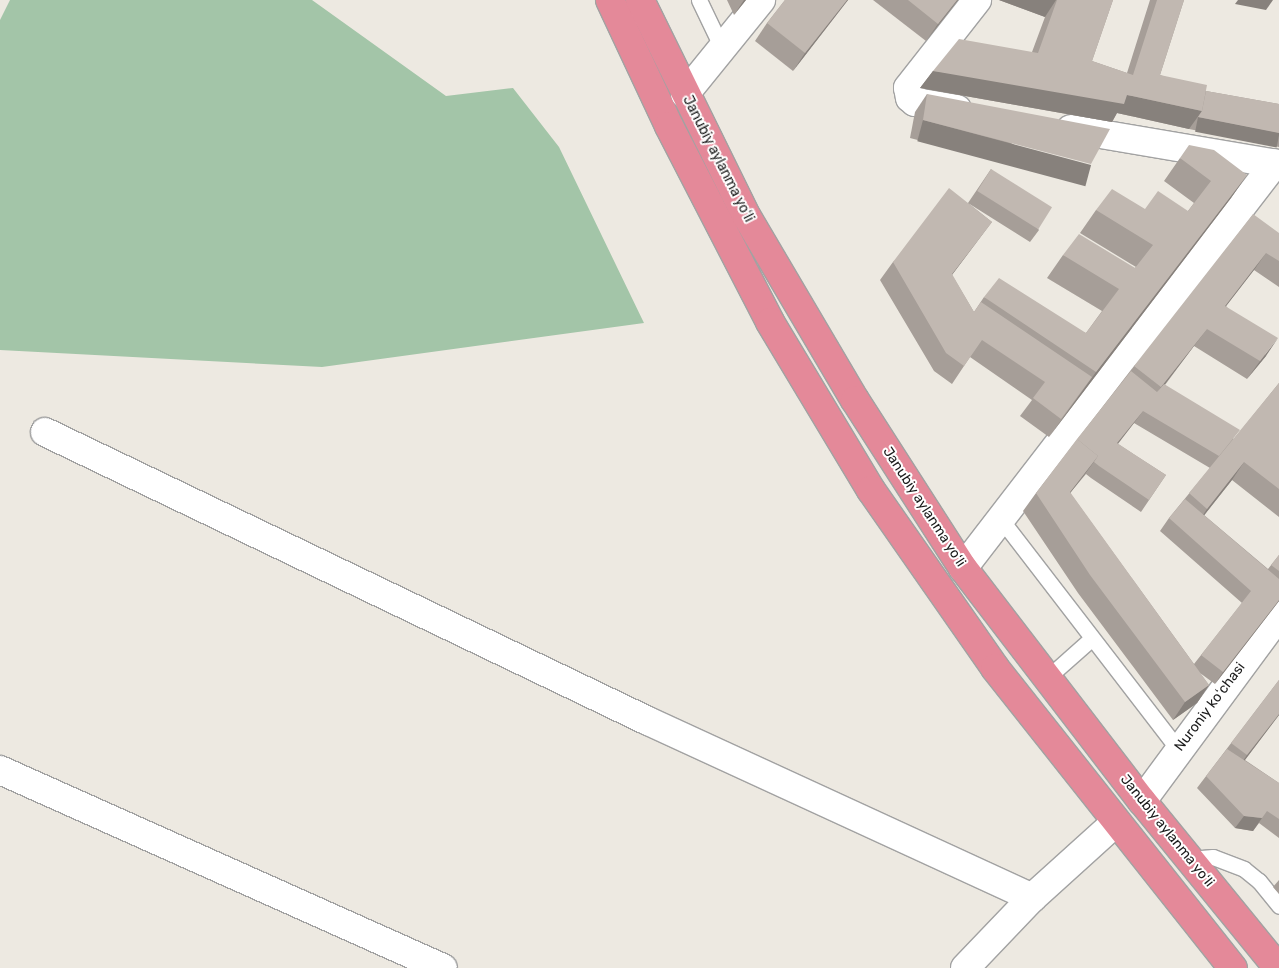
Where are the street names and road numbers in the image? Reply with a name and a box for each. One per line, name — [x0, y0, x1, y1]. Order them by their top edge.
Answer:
street label: Janubiy aylanma yoʻli — [679, 93, 757, 225]
street label: Janubiy aylanma yoʻli — [879, 444, 969, 570]
street label: Nuroniy koʻchasi — [1171, 659, 1249, 755]
street label: Janubiy aylanma yoʻli — [1116, 771, 1218, 891]

